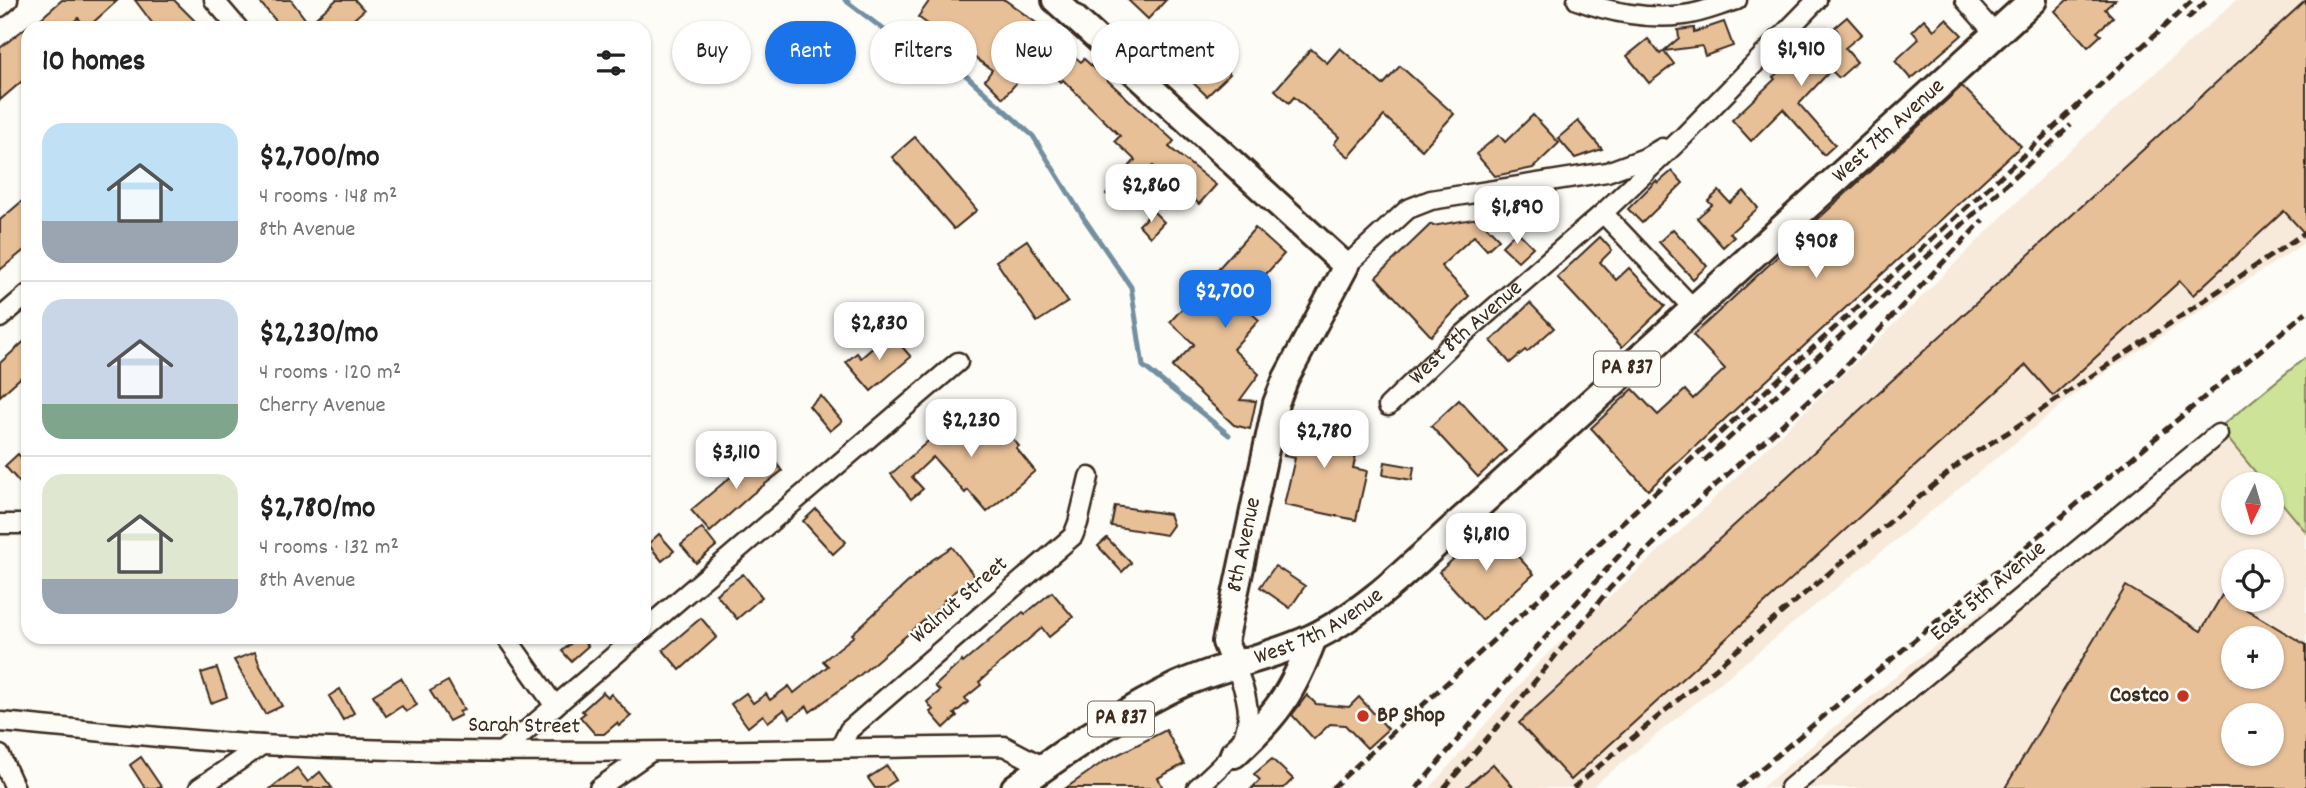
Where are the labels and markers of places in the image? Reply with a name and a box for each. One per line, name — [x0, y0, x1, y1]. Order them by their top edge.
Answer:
pin: $1,910 — [1744, 28, 1858, 88]
pin: $2,860 — [1094, 164, 1208, 224]
pin: $1,890 — [1460, 187, 1574, 246]
pin: $908 — [1775, 220, 1857, 280]
pin: $2,700 — [1168, 270, 1282, 330]
pin: $2,830 — [822, 302, 936, 362]
pin: $2,230 — [914, 400, 1028, 459]
pin: $2,780 — [1267, 410, 1381, 470]
pin: $3,110 — [679, 432, 793, 491]
pin: $1,810 — [1429, 514, 1543, 573]
place label: Costco — [2110, 680, 2169, 713]
marker: Costco — [2175, 688, 2191, 704]
place label: BP Shop — [1377, 700, 1446, 733]
marker: BP Shop — [1355, 708, 1371, 724]

